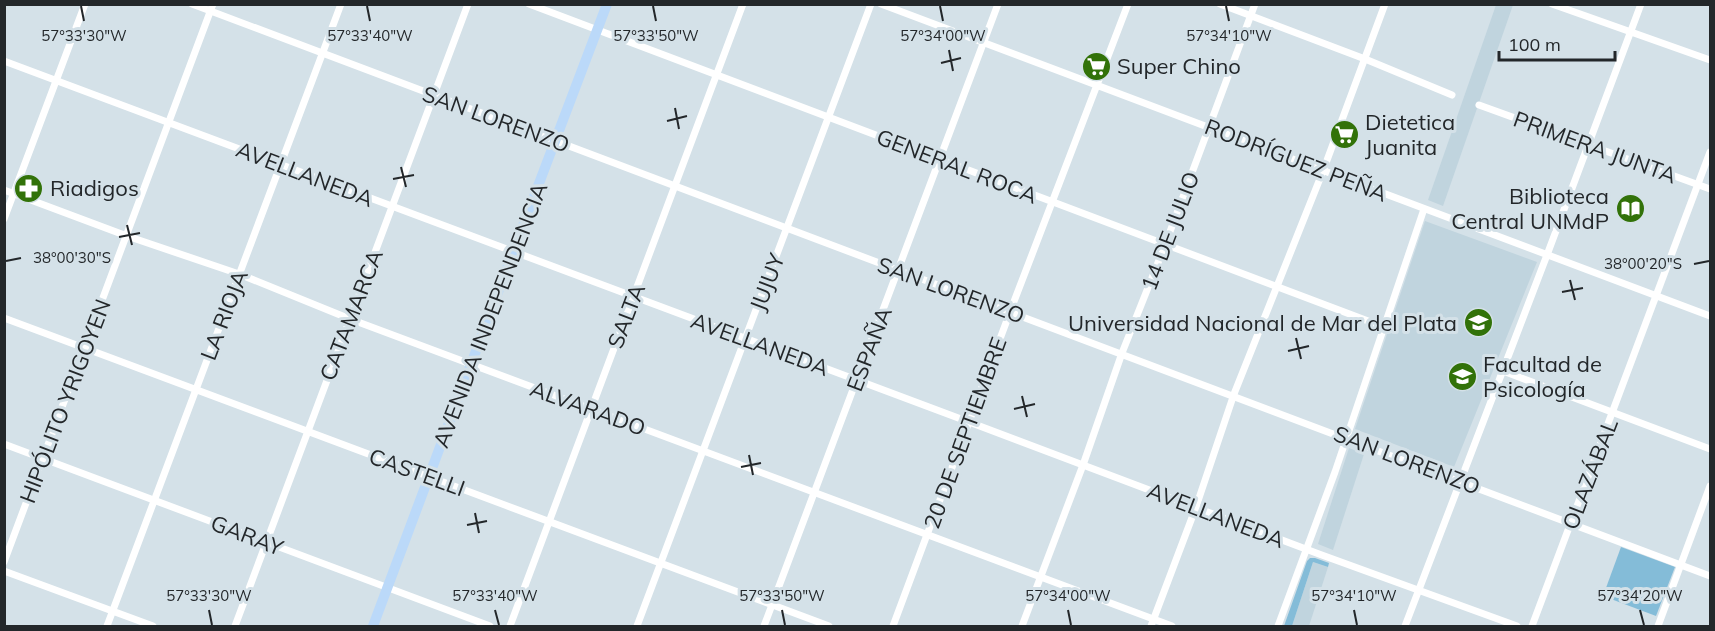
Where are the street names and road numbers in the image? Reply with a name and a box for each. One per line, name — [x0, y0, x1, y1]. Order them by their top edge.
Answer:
street label: SAN LORENZO — [419, 79, 573, 159]
street label: PRIMERA JUNTA — [1510, 105, 1680, 189]
street label: RODRÍGUEZ PEÑA — [1201, 112, 1391, 208]
street label: GENERAL ROCA — [873, 122, 1041, 210]
street label: AVELLANEDA — [232, 135, 378, 213]
street label: 14 DE JULIO — [1134, 168, 1206, 294]
street label: AVENIDA INDEPENDENCIA — [427, 179, 553, 451]
street label: CATAMARCA — [313, 246, 389, 384]
street label: JUJUY — [743, 249, 791, 315]
street label: SAN LORENZO — [874, 250, 1028, 330]
street label: LA RIOJA — [194, 266, 254, 364]
street label: SALTA — [601, 280, 651, 352]
street label: HIPÓLITO YRIGOYEN — [13, 295, 117, 507]
street label: ESPAÑA — [840, 303, 898, 395]
street label: AVELLANEDA — [687, 306, 833, 382]
street label: 20 DE SEPTIEMBRE — [917, 333, 1013, 533]
street label: ALVARADO — [526, 374, 650, 442]
street label: OLAZÁBAL — [1556, 415, 1624, 533]
street label: SAN LORENZO — [1330, 419, 1484, 501]
street label: CASTELLI — [365, 442, 469, 502]
street label: AVELLANEDA — [1143, 476, 1289, 554]
street label: GARAY — [207, 508, 288, 562]

